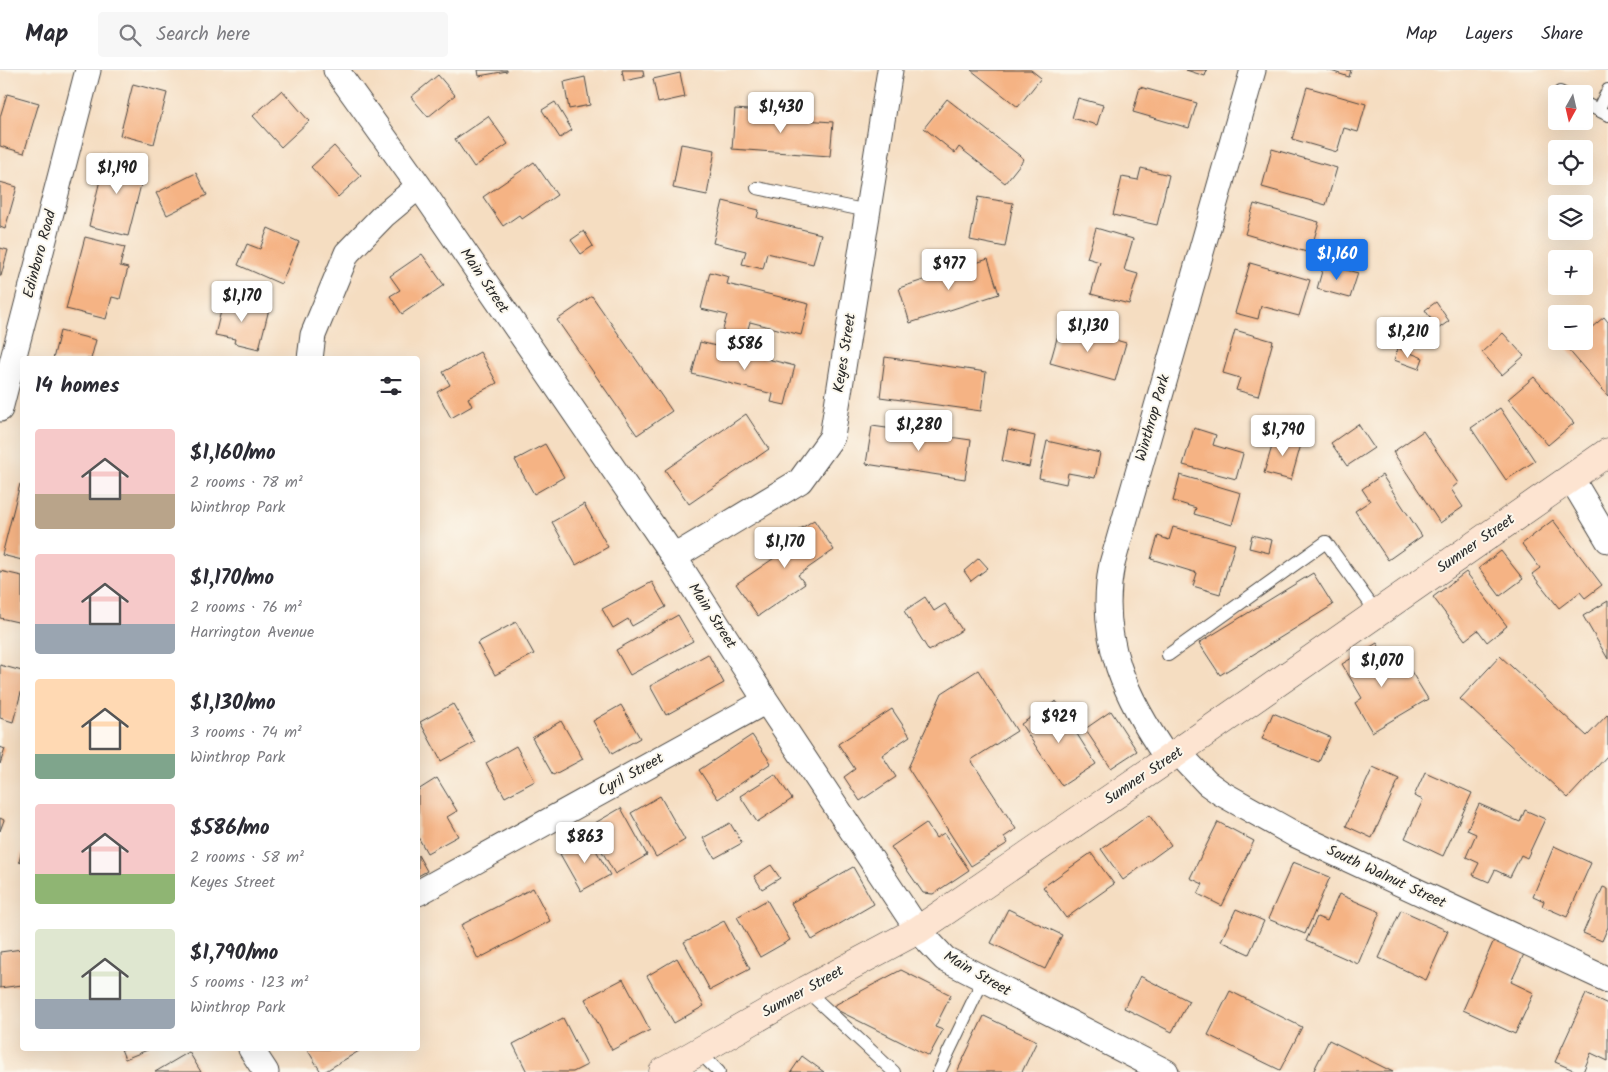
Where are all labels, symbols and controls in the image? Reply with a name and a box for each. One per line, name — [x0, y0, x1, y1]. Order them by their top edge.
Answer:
search box — [98, 12, 448, 57]
text: Map — [25, 15, 68, 54]
text: Search here — [156, 20, 250, 50]
text: Map — [1406, 20, 1437, 49]
text: Layers — [1465, 20, 1513, 49]
text: Share — [1541, 20, 1583, 49]
icon: search — [116, 21, 144, 49]
north arrow — [1548, 85, 1592, 130]
map controls — [1548, 85, 1593, 350]
pin: $1,430 — [740, 92, 822, 134]
text: $1,430 — [759, 95, 803, 120]
button: locate — [1548, 140, 1593, 185]
pin: $1,190 — [76, 152, 158, 195]
text: $1,190 — [97, 156, 137, 181]
button: layers — [1548, 195, 1593, 240]
street label: Edinboro Road — [17, 207, 63, 301]
pin: $1,160 — [1296, 238, 1378, 281]
text: $1,160 — [1317, 242, 1357, 267]
street label: Main Street — [453, 243, 515, 319]
pin: $977 — [919, 248, 979, 291]
button: + — [1548, 250, 1593, 295]
text: $977 — [933, 252, 965, 277]
pin: $1,170 — [201, 280, 283, 323]
text: $1,170 — [222, 284, 262, 309]
button: − — [1548, 305, 1593, 350]
pin: $1,130 — [1047, 310, 1129, 353]
street label: Keyes Street — [827, 312, 863, 394]
text: $1,130 — [1068, 314, 1108, 339]
pin: $1,210 — [1367, 316, 1449, 359]
text: $1,210 — [1388, 320, 1428, 345]
pin: $586 — [715, 328, 775, 371]
text: $586 — [727, 332, 763, 357]
text: 14 homes — [35, 370, 120, 403]
street label: Winthrop Park — [1129, 371, 1177, 464]
icon: filters — [377, 372, 405, 400]
pin: $1,280 — [878, 410, 960, 452]
text: $1,280 — [896, 413, 942, 438]
pin: $1,790 — [1242, 414, 1324, 457]
text: $1,790 — [1262, 418, 1304, 443]
text: $1,160/mo — [190, 437, 275, 470]
icon: home — [75, 449, 135, 509]
text: 2 rooms · 78 m² — [190, 470, 303, 495]
text: Winthrop Park — [190, 495, 285, 520]
street label: Sumner Street — [1432, 508, 1520, 580]
pin: $1,170 — [744, 526, 826, 569]
text: $1,170 — [765, 530, 805, 555]
text: $1,170/mo — [190, 562, 274, 595]
icon: home — [75, 574, 135, 634]
street label: Main Street — [682, 578, 742, 654]
text: 2 rooms · 76 m² — [190, 595, 302, 620]
text: Harrington Avenue — [190, 620, 314, 645]
pin: $1,070 — [1341, 646, 1423, 688]
text: $1,070 — [1361, 649, 1403, 674]
text: $1,130/mo — [190, 687, 276, 720]
icon: home — [75, 699, 135, 759]
pin: $929 — [1029, 702, 1089, 744]
text: $929 — [1042, 705, 1077, 730]
text: 3 rooms · 74 m² — [190, 720, 302, 745]
street label: Sumner Street — [1100, 741, 1189, 811]
text: Winthrop Park — [190, 745, 285, 770]
street label: Cyril Street — [594, 747, 669, 803]
text: $586/mo — [190, 812, 270, 845]
pin: $863 — [555, 822, 615, 864]
icon: home — [75, 824, 135, 884]
text: $863 — [567, 825, 603, 850]
street label: South Walnut Street — [1322, 839, 1450, 915]
text: 2 rooms · 58 m² — [190, 845, 304, 870]
text: Keyes Street — [190, 870, 275, 895]
text: $1,790/mo — [190, 937, 278, 970]
street label: Main Street — [939, 945, 1015, 1003]
icon: home — [75, 949, 135, 1009]
street label: Sumner Street — [757, 959, 849, 1025]
text: 5 rooms · 123 m² — [190, 970, 309, 995]
text: Winthrop Park — [190, 995, 285, 1020]

